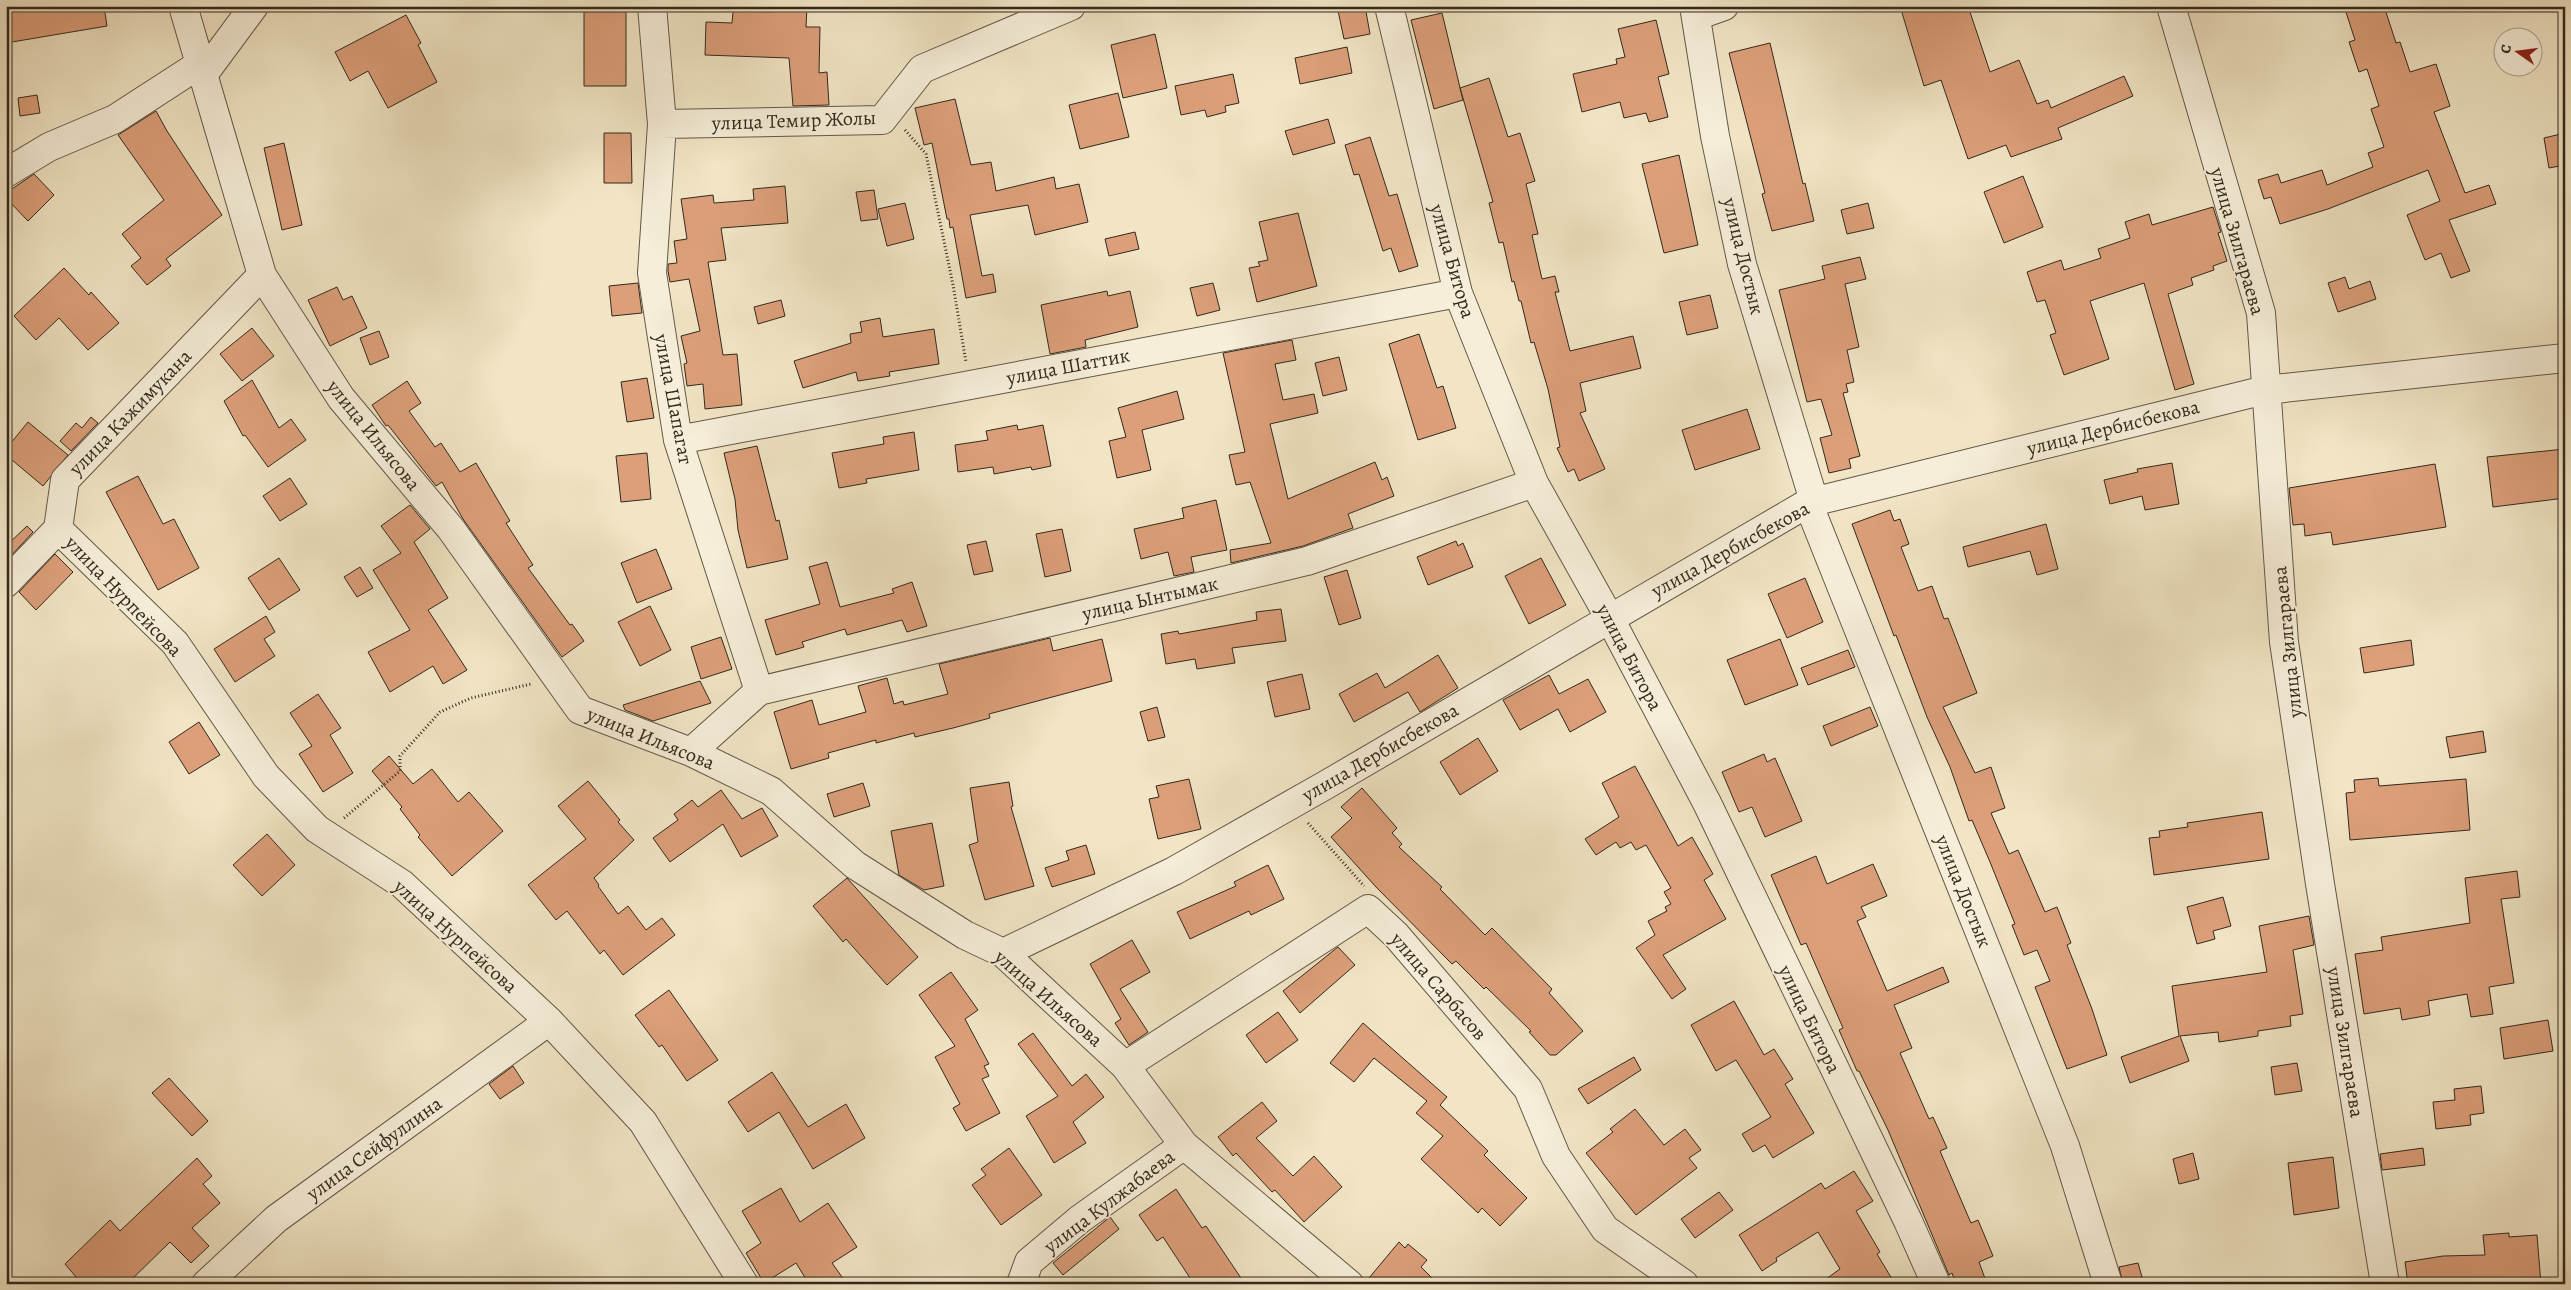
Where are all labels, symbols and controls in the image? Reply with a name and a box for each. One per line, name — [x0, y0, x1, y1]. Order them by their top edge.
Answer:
north arrow — [2494, 28, 2544, 78]
text: С — [2496, 42, 2516, 55]
street label: улица Темир Жолы — [710, 104, 877, 137]
street label: улица Зилгараева — [2203, 163, 2272, 319]
street label: улица Достык — [1716, 194, 1771, 317]
street label: улица Битора — [1423, 200, 1482, 322]
street label: улица Шапагат — [647, 331, 699, 467]
street label: улица Шаттик — [1003, 341, 1132, 392]
street label: улица Кажимукана — [62, 343, 198, 482]
street label: улица Ильясова — [320, 373, 427, 497]
street label: улица Дербисбекова — [2023, 393, 2203, 462]
street label: улица Дербисбекова — [1646, 494, 1815, 605]
street label: улица Нурпейсова — [58, 529, 189, 663]
street label: улица Зилгараева — [2266, 564, 2309, 720]
street label: улица Ынтымак — [1079, 570, 1221, 627]
street label: улица Битора — [1590, 598, 1669, 716]
street label: улица Дербисбекова — [1296, 696, 1464, 809]
street label: улица Ильясова — [582, 700, 719, 777]
street label: улица Достык — [1928, 830, 1998, 951]
street label: улица Нурпейсова — [387, 873, 524, 1000]
street label: улица Сарбасов — [1383, 926, 1493, 1046]
street label: улица Ильясова — [988, 943, 1109, 1054]
street label: улица Битора — [1771, 960, 1848, 1079]
street label: улица Зилгараева — [2320, 964, 2371, 1120]
street label: улица Сейфуллина — [300, 1090, 448, 1207]
street label: улица Кулжабаева — [1037, 1143, 1181, 1260]

